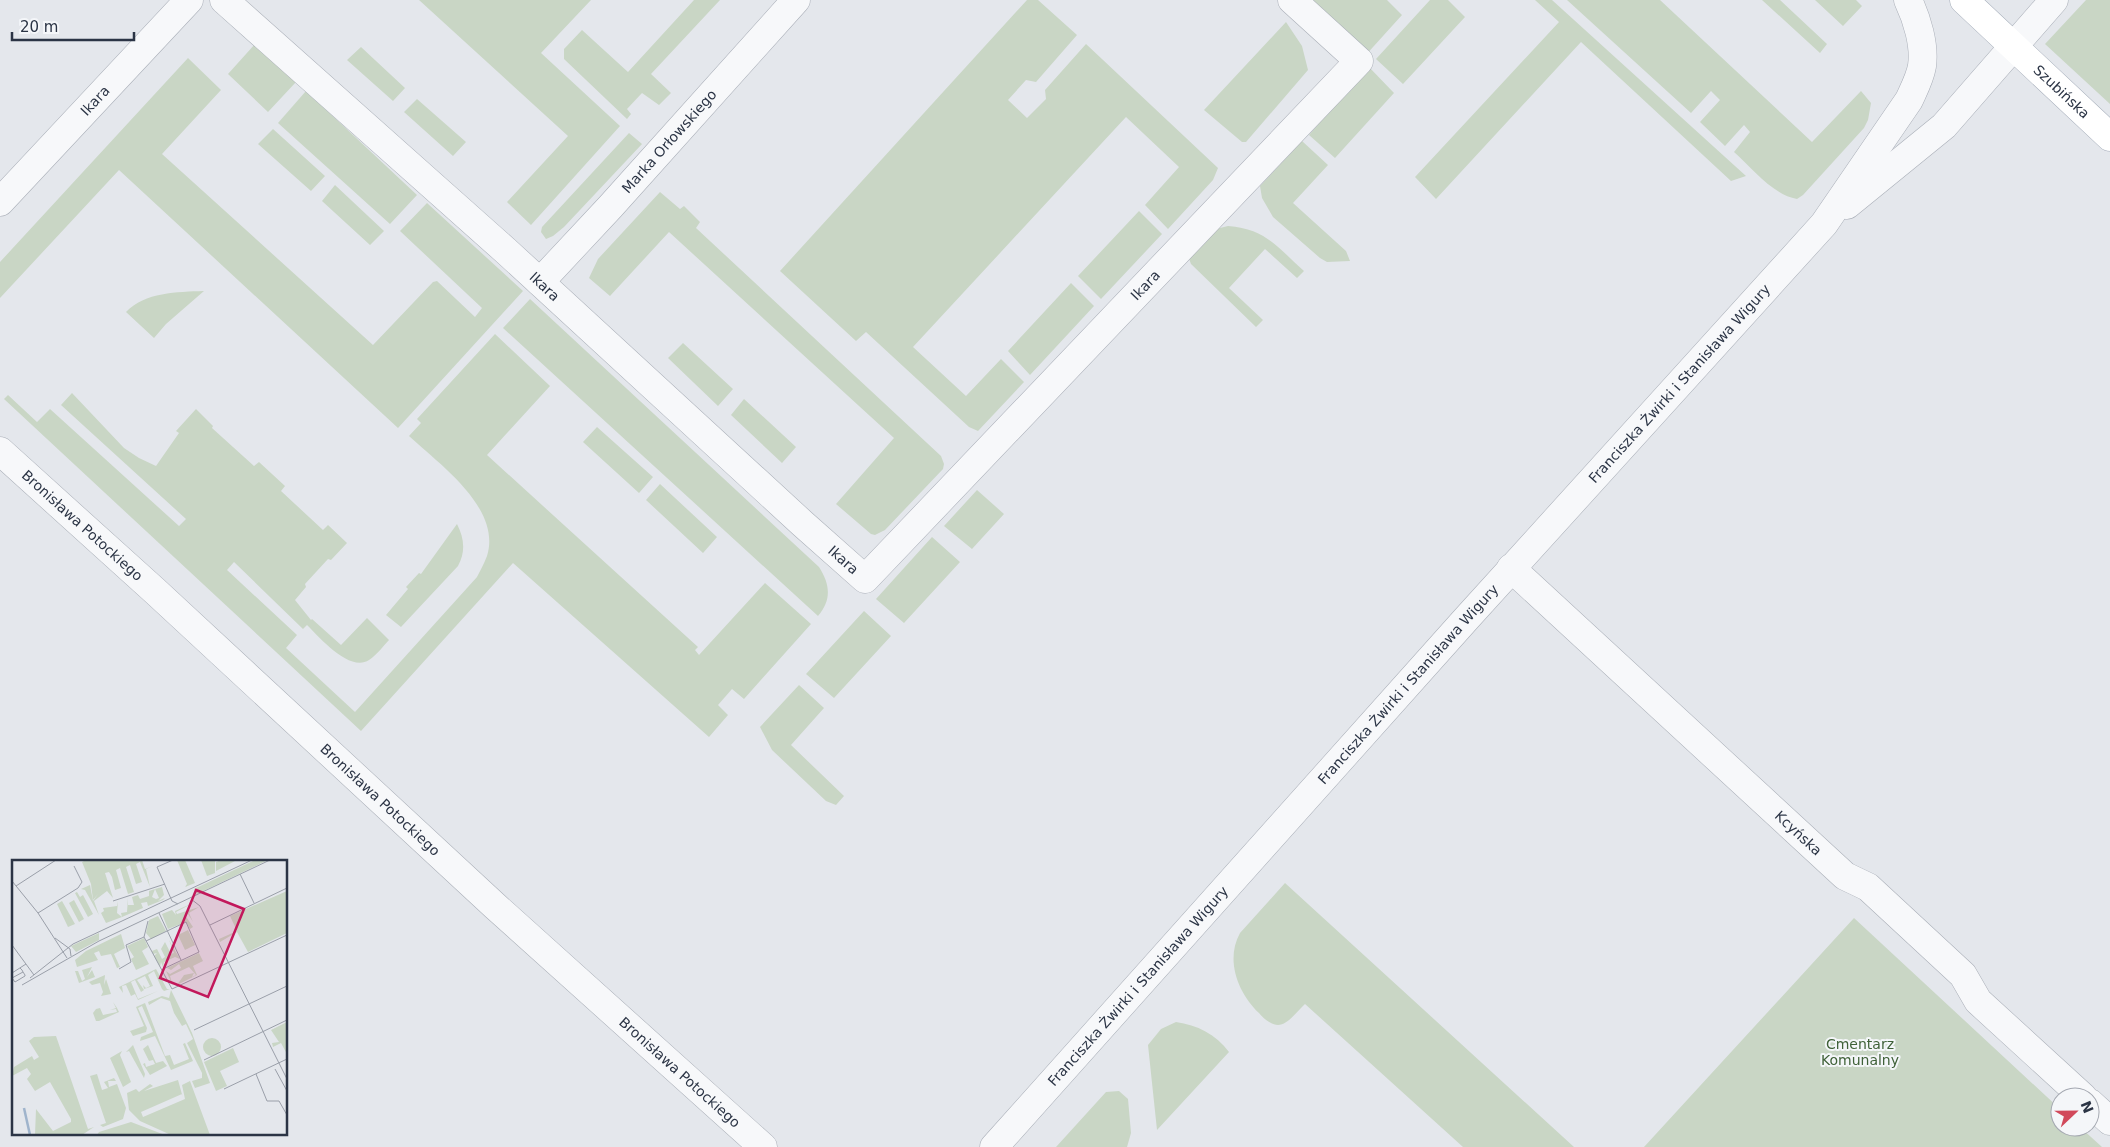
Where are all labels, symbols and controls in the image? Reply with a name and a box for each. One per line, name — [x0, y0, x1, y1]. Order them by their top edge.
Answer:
scale bar — [12, 10, 135, 42]
text: 20 m — [20, 18, 58, 36]
street label: Szubińska — [2031, 62, 2093, 122]
street label: Ikara — [77, 82, 113, 119]
street label: Marka Orłowskiego — [619, 86, 720, 196]
street label: Ikara — [1127, 267, 1163, 303]
street label: Ikara — [526, 269, 563, 304]
street label: Franciszka Żwirki i Stanisława Wigury — [1585, 281, 1773, 486]
street label: Bronisława Potockiego — [19, 467, 146, 584]
street label: Ikara — [825, 542, 862, 577]
street label: Franciszka Żwirki i Stanisława Wigury — [1314, 581, 1501, 787]
street label: Bronisława Potockiego — [317, 740, 443, 859]
street label: Kcyńska — [1772, 808, 1825, 859]
inset map — [12, 860, 288, 1134]
street label: Franciszka Żwirki i Stanisława Wigury — [1045, 883, 1231, 1089]
street label: Bronisława Potockiego — [616, 1014, 744, 1131]
park label: Cmentarz Komunalny — [1821, 1036, 1899, 1068]
north arrow — [2050, 1087, 2100, 1137]
text: N — [2077, 1099, 2097, 1116]

